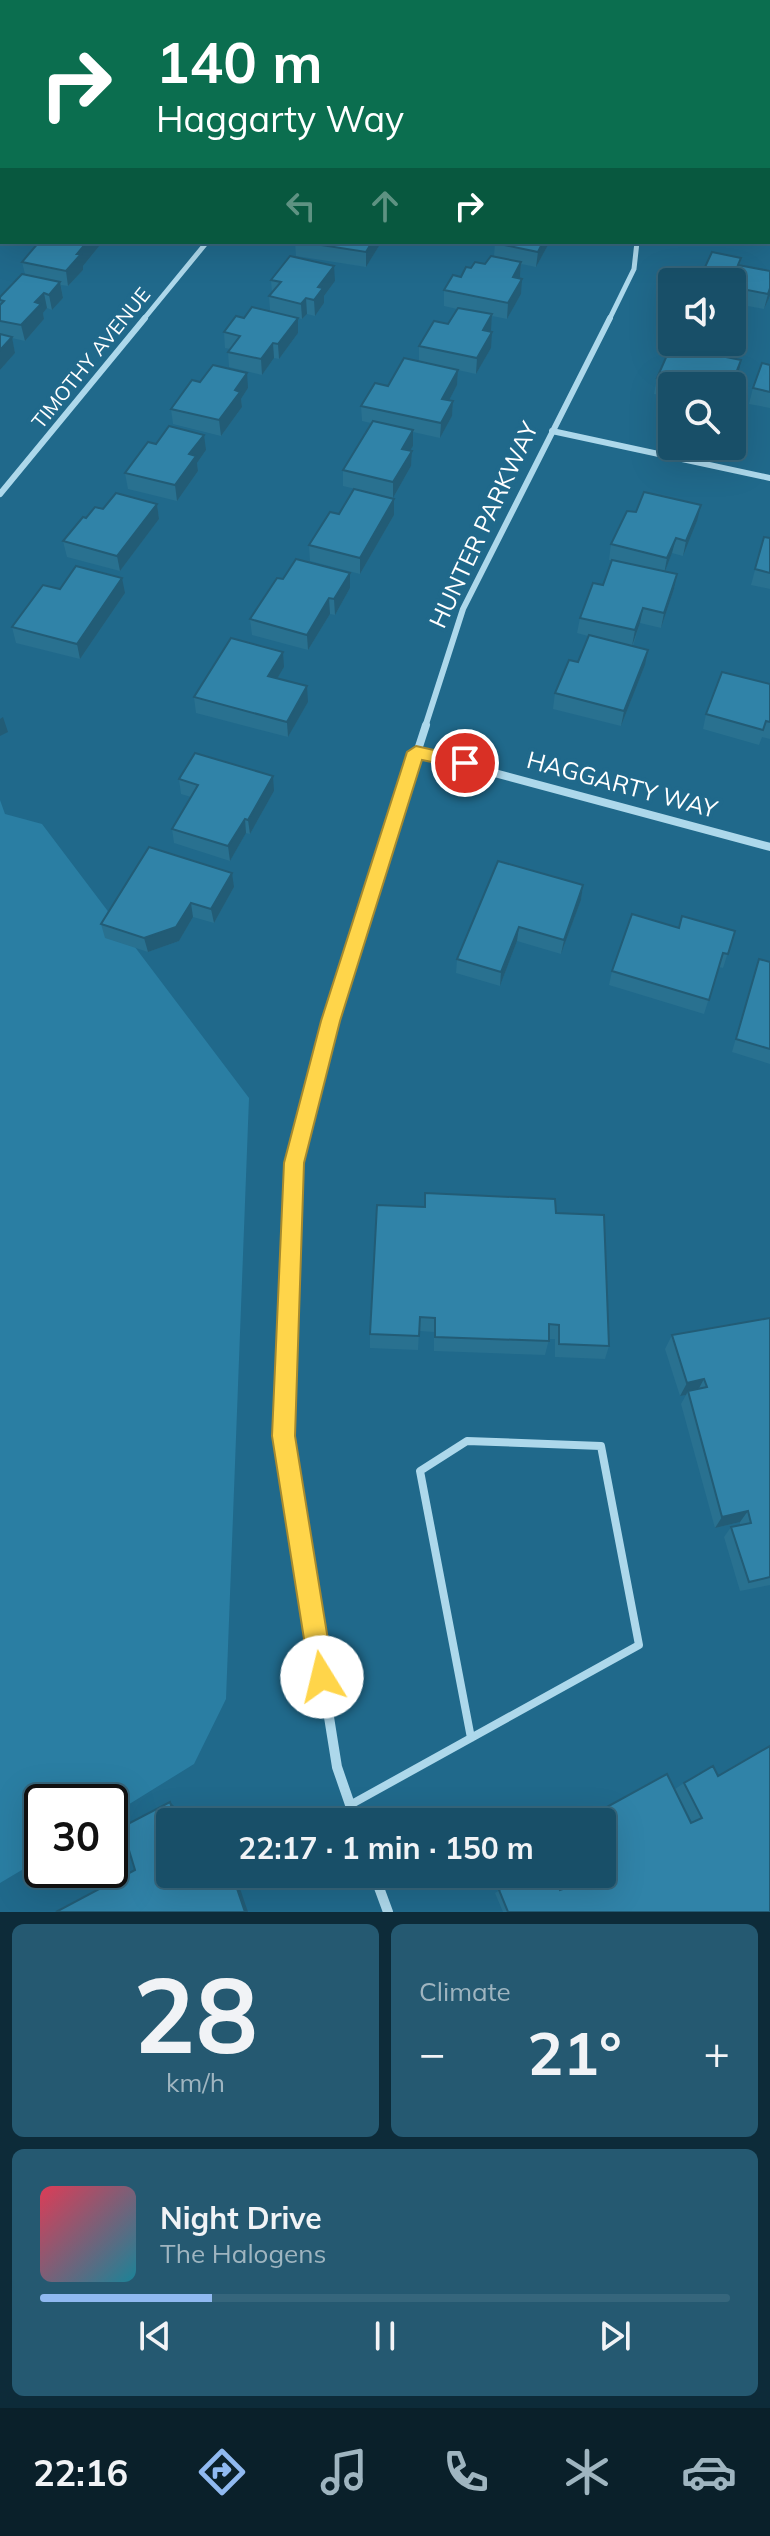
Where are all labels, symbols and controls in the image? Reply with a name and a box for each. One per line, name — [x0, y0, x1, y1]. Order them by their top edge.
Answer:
text: 140 m — [156, 27, 323, 97]
icon: right — [24, 32, 128, 136]
text: Haggarty Way — [156, 96, 404, 141]
icon: left — [279, 184, 323, 228]
icon: ahead — [363, 184, 407, 228]
icon: right — [447, 184, 491, 228]
map controls — [658, 268, 746, 460]
button: sound — [658, 268, 746, 356]
street label: TIMOTHY AVENUE — [26, 282, 155, 433]
button: search — [658, 372, 746, 460]
street label: HUNTER PARKWAY — [422, 416, 544, 633]
pin — [431, 729, 499, 797]
icon: arrive — [443, 741, 487, 785]
street label: HAGGARTY WAY — [524, 744, 721, 824]
position arrow — [280, 1635, 364, 1719]
speed limit sign: 30 — [24, 1784, 128, 1888]
text: 22:17 · 1 min · 150 m — [238, 1829, 534, 1867]
text: 28 — [133, 1948, 258, 2079]
text: Climate — [419, 1975, 511, 2008]
text: 21° — [527, 2015, 622, 2090]
text: − — [419, 2025, 445, 2080]
text: + — [704, 2025, 730, 2080]
text: km/h — [166, 2066, 225, 2099]
text: Night Drive — [160, 2199, 322, 2237]
text: The Halogens — [160, 2237, 326, 2270]
icon: previous — [133, 2314, 177, 2358]
icon: pause — [363, 2314, 407, 2358]
icon: next — [593, 2314, 637, 2358]
icon: directions — [194, 2444, 250, 2500]
icon: music — [316, 2444, 372, 2500]
icon: phone — [438, 2444, 494, 2500]
icon: climate — [559, 2444, 615, 2500]
icon: car — [681, 2444, 737, 2500]
text: 22:16 — [33, 2450, 128, 2495]

